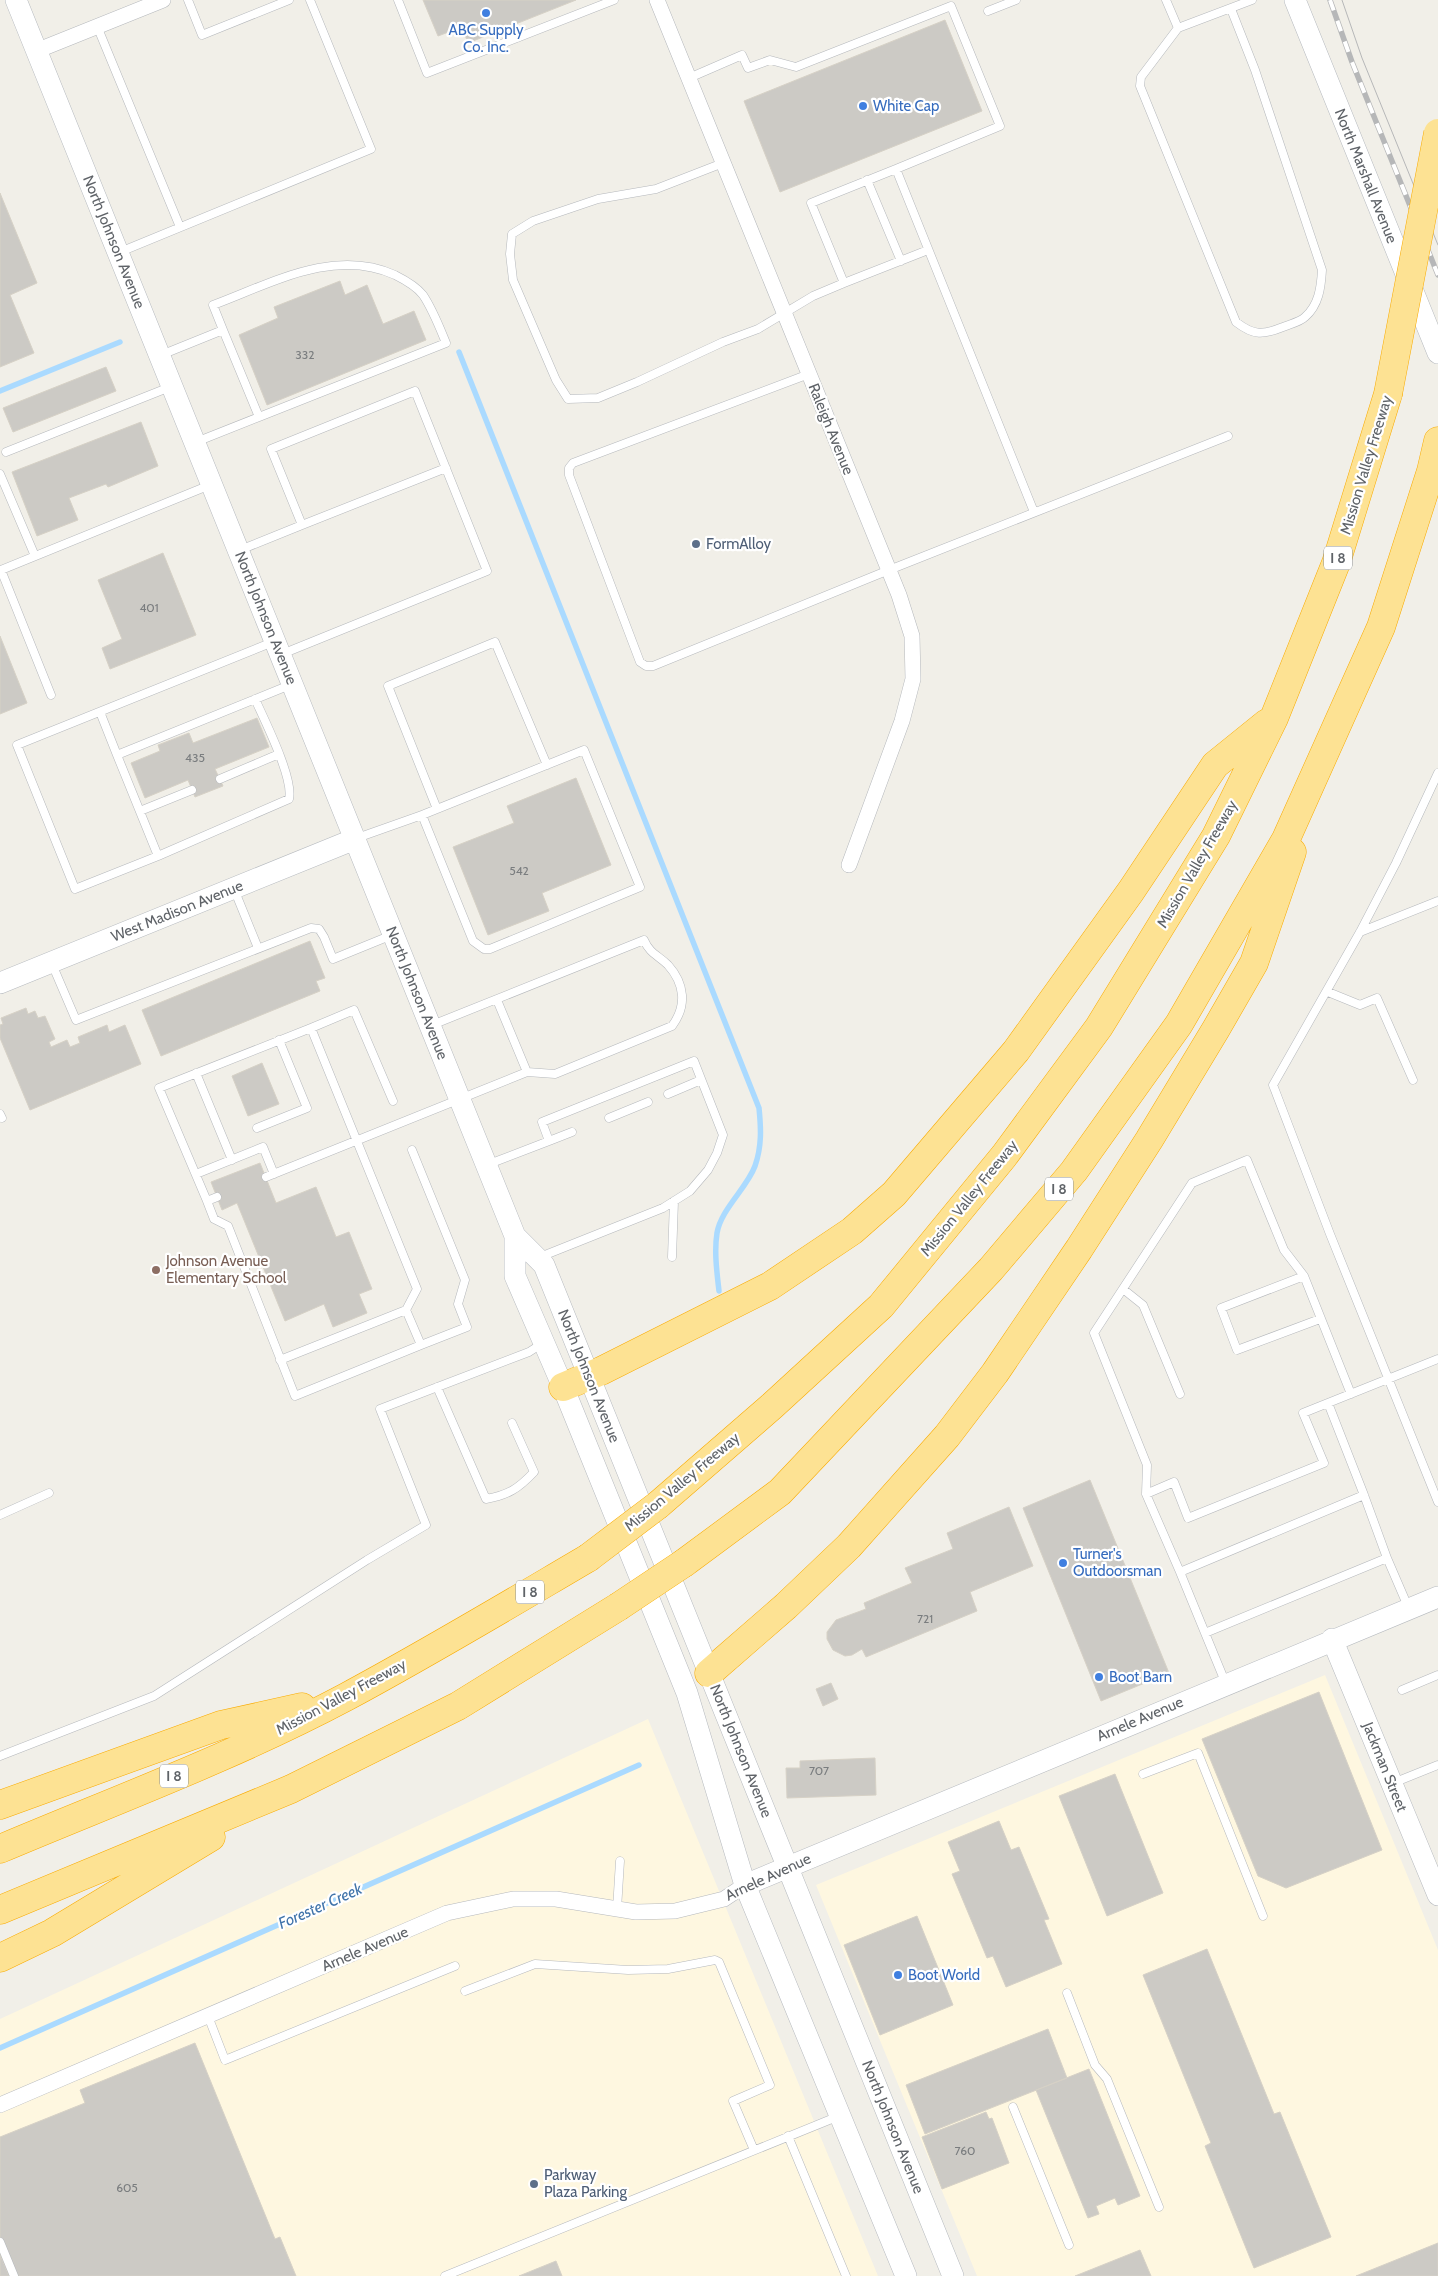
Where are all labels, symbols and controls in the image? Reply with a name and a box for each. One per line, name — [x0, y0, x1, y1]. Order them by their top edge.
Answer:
marker: ABC Supply Co. Inc. — [480, 7, 492, 19]
place label: ABC Supply Co. Inc. — [448, 21, 524, 56]
place label: White Cap — [873, 97, 939, 115]
marker: White Cap — [857, 100, 869, 112]
street label: North Marshall Avenue — [1331, 106, 1401, 246]
street label: North Johnson Avenue — [79, 173, 149, 312]
house number: 332 — [295, 347, 315, 362]
street label: Raleigh Avenue — [804, 381, 858, 478]
street label: Mission Valley Freeway — [1336, 393, 1396, 537]
place label: FormAlloy — [706, 535, 771, 553]
marker: FormAlloy — [690, 538, 702, 550]
road number: I 8 — [1324, 546, 1352, 570]
street label: North Johnson Avenue — [231, 549, 301, 688]
house number: 401 — [139, 600, 159, 615]
house number: 435 — [185, 750, 205, 765]
street label: Mission Valley Freeway — [1153, 797, 1241, 931]
house number: 542 — [509, 863, 529, 878]
street label: West Madison Avenue — [108, 876, 246, 946]
street label: North Johnson Avenue — [382, 924, 452, 1063]
street label: Mission Valley Freeway — [917, 1136, 1022, 1260]
road number: I 8 — [1045, 1178, 1073, 1200]
place label: Johnson Avenue Elementary School — [165, 1252, 287, 1287]
marker: Johnson Avenue Elementary School — [150, 1264, 162, 1276]
street label: North Johnson Avenue — [554, 1307, 624, 1446]
street label: Mission Valley Freeway — [621, 1428, 743, 1535]
place label: Turner's Outdoorsman — [1073, 1545, 1162, 1580]
marker: Turner's Outdoorsman — [1057, 1557, 1069, 1569]
road number: I 8 — [516, 1580, 544, 1604]
house number: 721 — [917, 1611, 933, 1626]
street label: Mission Valley Freeway — [273, 1655, 409, 1739]
place label: Boot Barn — [1109, 1668, 1172, 1686]
marker: Boot Barn — [1093, 1671, 1105, 1683]
street label: North Johnson Avenue — [706, 1682, 776, 1821]
street label: Arnele Avenue — [1094, 1693, 1186, 1745]
street label: Jackman Street — [1358, 1719, 1411, 1814]
house number: 707 — [809, 1763, 829, 1778]
road number: I 8 — [160, 1764, 188, 1788]
street label: Arnele Avenue — [722, 1849, 814, 1905]
water label: Forester Creek — [275, 1879, 366, 1933]
street label: Arnele Avenue — [319, 1923, 411, 1975]
place label: Boot World — [908, 1966, 980, 1984]
marker: Boot World — [892, 1969, 904, 1981]
street label: North Johnson Avenue — [858, 2058, 928, 2197]
house number: 760 — [955, 2143, 975, 2158]
place label: Parkway Plaza Parking — [544, 2166, 627, 2201]
marker: Parkway Plaza Parking — [528, 2178, 540, 2190]
house number: 605 — [116, 2180, 138, 2195]

